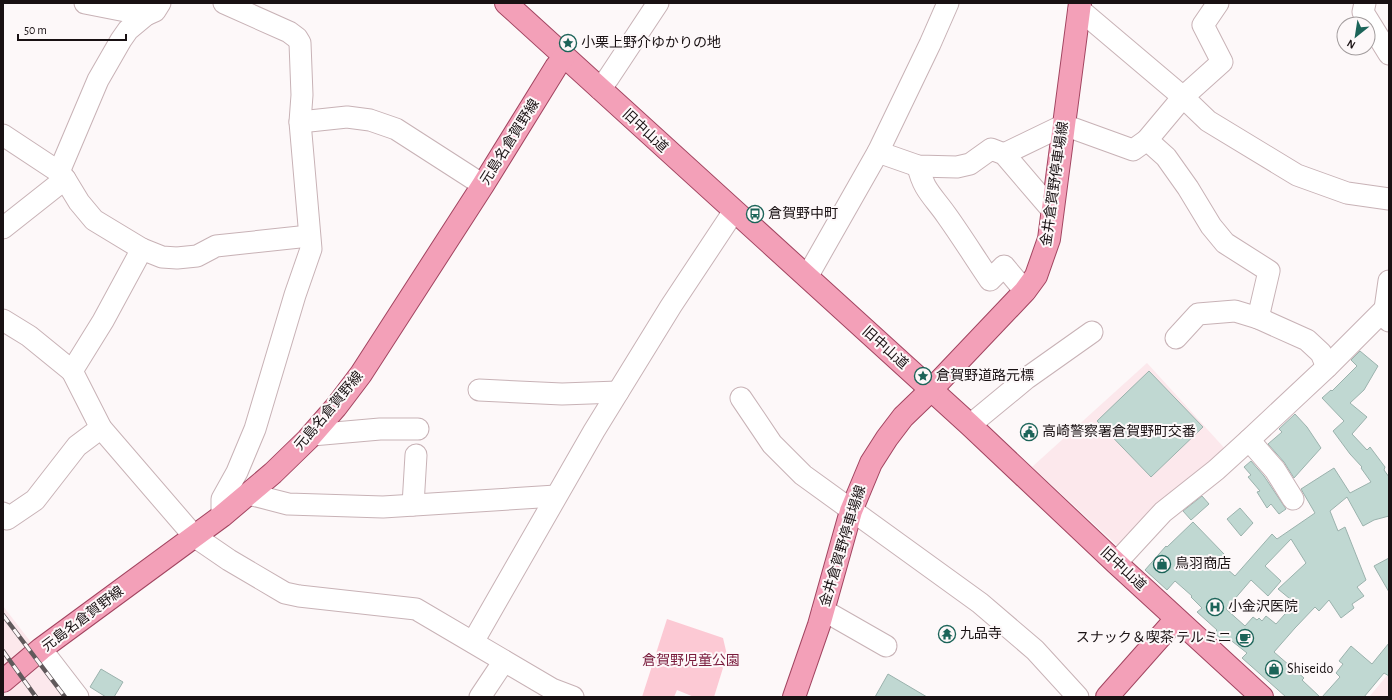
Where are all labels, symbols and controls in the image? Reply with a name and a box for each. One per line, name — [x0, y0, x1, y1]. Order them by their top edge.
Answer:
scale bar — [18, 16, 126, 42]
north arrow — [1336, 16, 1376, 56]
text: 50 m — [24, 24, 47, 36]
place icon: 小栗上野介ゆかりの地 — [558, 33, 578, 53]
place label: 小栗上野介ゆかりの地 — [581, 35, 721, 50]
text: N — [1345, 38, 1357, 51]
street label: 元島名倉賀野線 — [477, 96, 542, 187]
street label: 旧中山道 — [620, 106, 671, 155]
street label: 金井倉賀野停車場線 — [1037, 120, 1071, 247]
bus stop icon: 倉賀野中町 — [745, 204, 765, 224]
place label: 倉賀野中町 — [768, 206, 838, 221]
street label: 旧中山道 — [860, 323, 911, 372]
place icon: 倉賀野道路元標 — [913, 366, 933, 386]
street label: 元島名倉賀野線 — [291, 368, 366, 453]
place label: 倉賀野道路元標 — [936, 368, 1034, 383]
public building icon: 高崎警察署倉賀野町交番 — [1019, 422, 1039, 442]
place label: 高崎警察署倉賀野町交番 — [1042, 424, 1196, 439]
street label: 金井倉賀野停車場線 — [816, 483, 868, 608]
street label: 旧中山道 — [1098, 544, 1149, 593]
shop icon: 鳥羽商店 — [1152, 554, 1172, 574]
place label: 鳥羽商店 — [1175, 556, 1231, 571]
street label: 元島名倉賀野線 — [39, 583, 126, 654]
hospital icon: 小金沢医院 — [1205, 597, 1225, 617]
place label: 小金沢医院 — [1228, 599, 1298, 614]
temple icon: 九品寺 — [937, 624, 957, 644]
place label: 九品寺 — [960, 626, 1002, 641]
cafe icon: スナック＆喫茶 テルミニ — [1235, 628, 1255, 648]
place label: スナック＆喫茶 テルミニ — [1076, 630, 1232, 645]
park label: 倉賀野児童公園 — [642, 653, 740, 668]
shop icon: Shiseido — [1264, 659, 1284, 679]
place label: Shiseido — [1287, 662, 1333, 676]

